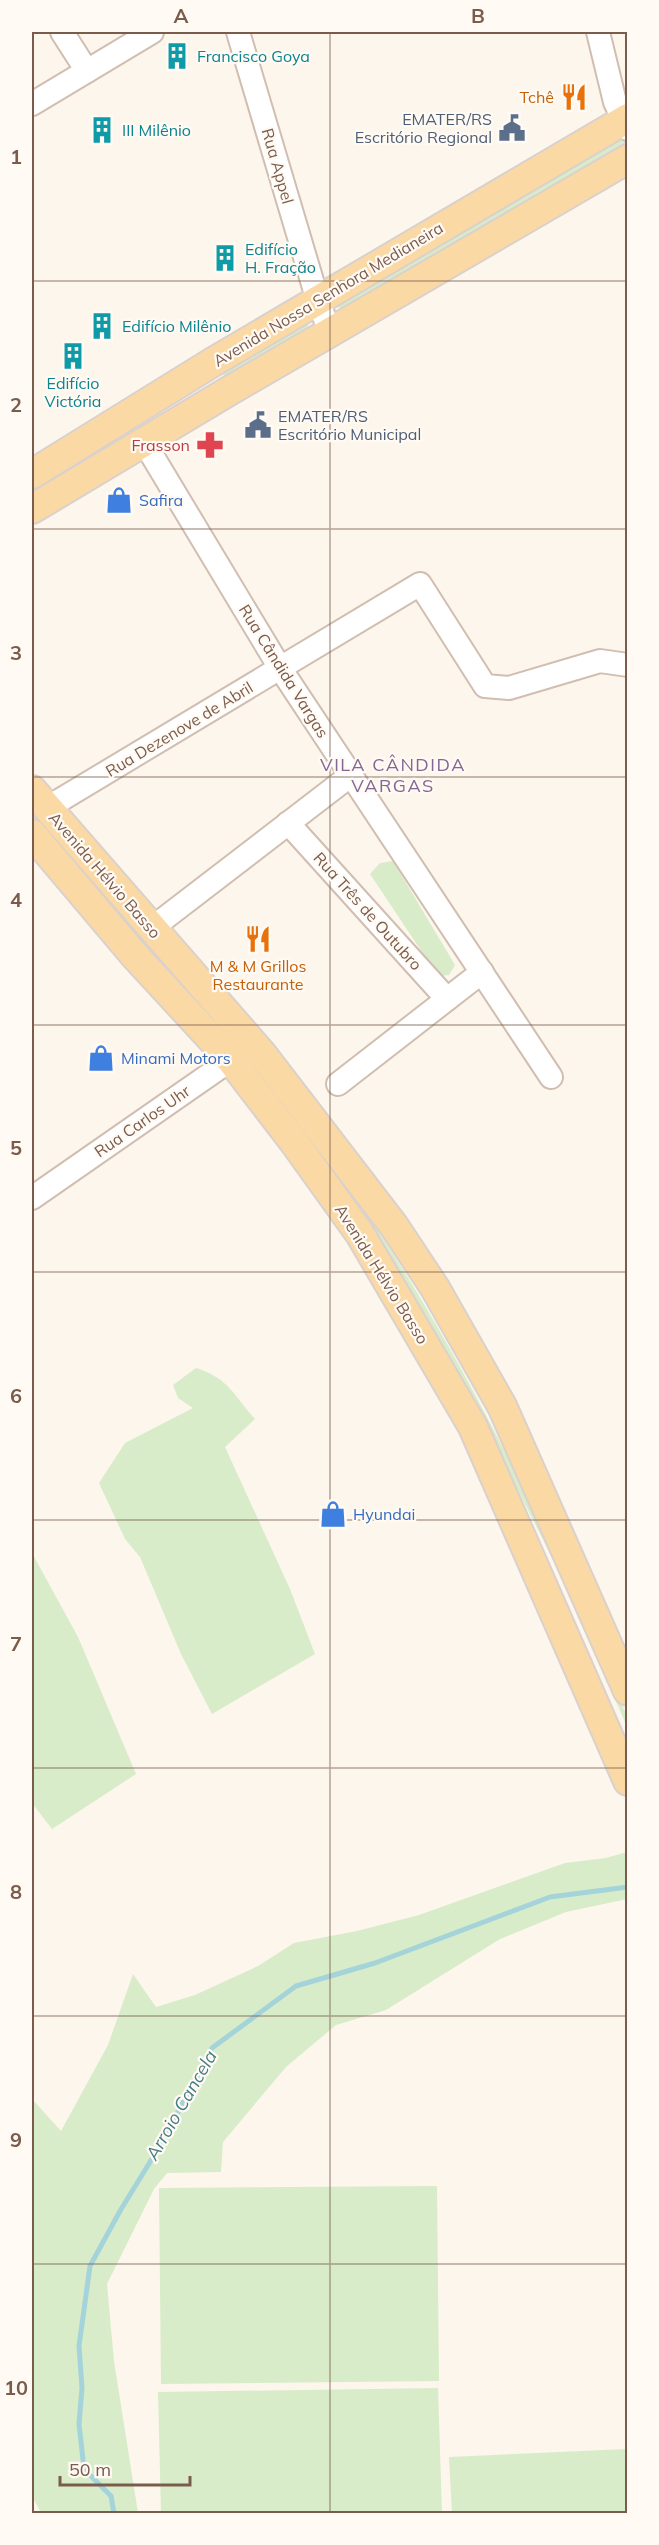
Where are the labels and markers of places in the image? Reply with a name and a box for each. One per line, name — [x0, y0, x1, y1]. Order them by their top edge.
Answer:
building icon: Francisco Goya — [162, 41, 192, 71]
place label: Francisco Goya — [197, 46, 310, 66]
restaurant icon: Tchê — [559, 82, 589, 112]
place label: Tchê — [520, 87, 554, 107]
place label: EMATER/RS Escritório Regional — [355, 109, 492, 147]
public building icon: EMATER/RS Escritório Regional — [497, 113, 527, 143]
building icon: III Milênio — [87, 115, 117, 145]
place label: III Milênio — [122, 120, 191, 140]
place label: Edifício H. Fração — [245, 239, 316, 277]
building icon: Edifício H. Fração — [210, 243, 240, 273]
building icon: Edifício Milênio — [87, 311, 117, 341]
place label: Edifício Milênio — [122, 316, 231, 336]
building icon: Edifício Victória — [58, 341, 88, 371]
place label: Edifício Victória — [45, 373, 101, 411]
place label: EMATER/RS Escritório Municipal — [278, 406, 421, 444]
public building icon: EMATER/RS Escritório Municipal — [243, 410, 273, 440]
pharmacy icon: Frasson — [195, 430, 225, 460]
place label: Frasson — [131, 435, 190, 455]
shop icon: Safira — [104, 485, 134, 515]
place label: Safira — [139, 490, 183, 510]
restaurant icon: M & M Grillos Restaurante — [243, 924, 273, 954]
place label: M & M Grillos Restaurante — [210, 956, 306, 994]
shop icon: Minami Motors — [86, 1043, 116, 1073]
place label: Minami Motors — [121, 1048, 231, 1068]
shop icon: Hyundai — [318, 1499, 348, 1529]
place label: Hyundai — [353, 1504, 415, 1524]

